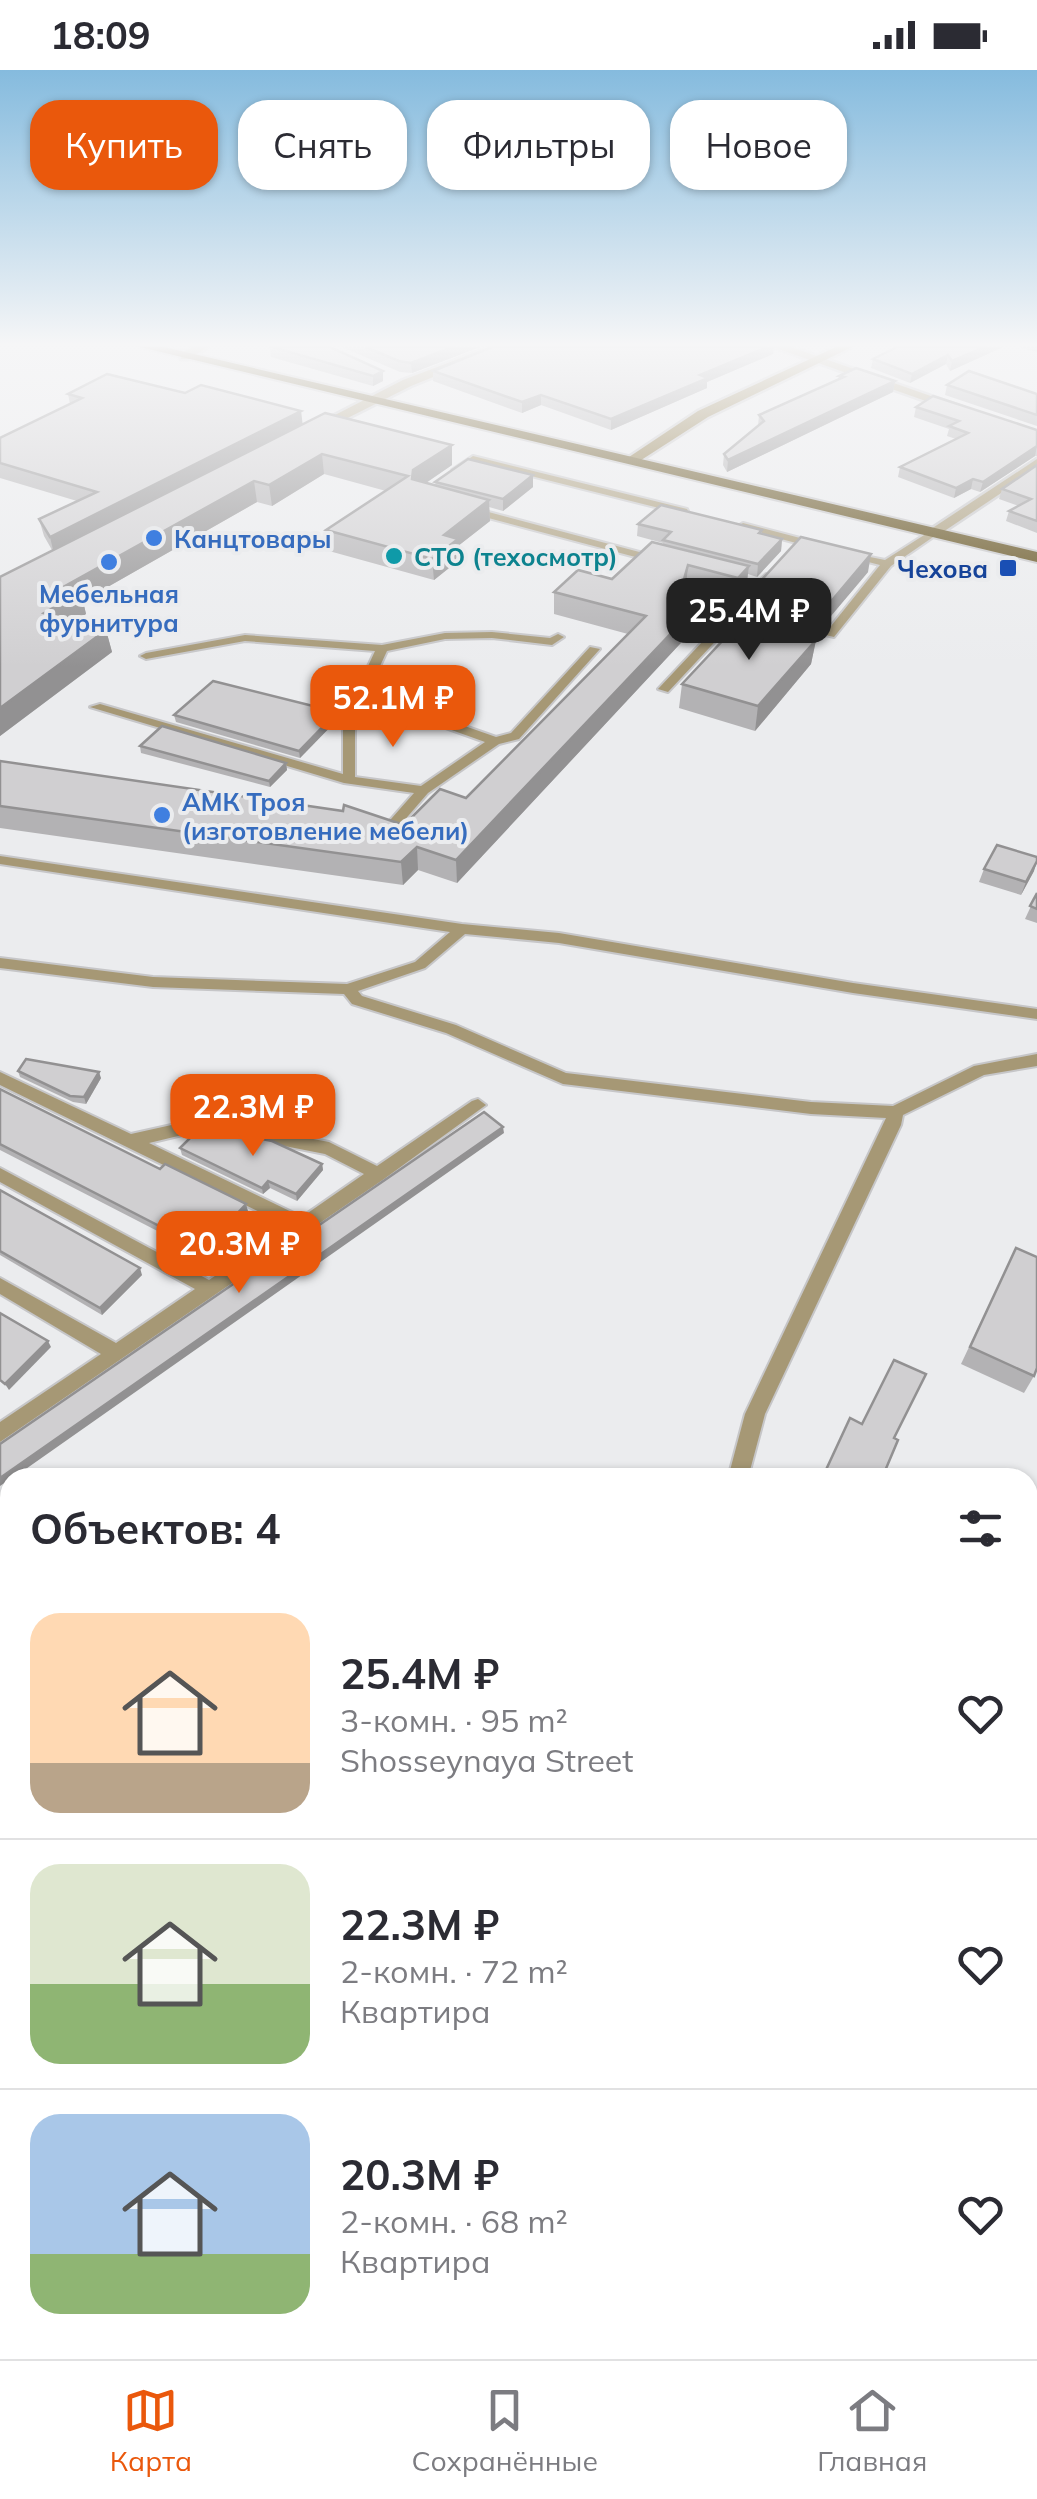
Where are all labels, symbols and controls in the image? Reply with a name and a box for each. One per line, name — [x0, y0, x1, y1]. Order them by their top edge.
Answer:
text: 18:09 — [50, 11, 151, 59]
chip: Купить — [30, 100, 218, 190]
chip: Снять — [238, 100, 407, 190]
chip: Фильтры — [427, 100, 650, 190]
chip: Новое — [670, 100, 847, 190]
place label: Канцтовары — [174, 523, 331, 554]
marker: Канцтовары — [143, 527, 165, 549]
place label: СТО (техосмотр) — [414, 541, 618, 572]
marker: СТО (техосмотр) — [383, 545, 405, 567]
marker: Мебельная фурнитура — [98, 551, 120, 573]
place label: Чехова — [897, 553, 988, 584]
marker: Чехова — [997, 557, 1019, 579]
place label: Мебельная фурнитура — [39, 578, 179, 638]
pin: 25.4M ₽ — [657, 578, 841, 663]
text: 25.4M ₽ — [688, 590, 810, 630]
pin: 52.1M ₽ — [301, 665, 485, 750]
text: 52.1M ₽ — [332, 677, 454, 717]
place label: АМК Троя (изготовление мебели) — [182, 786, 469, 846]
marker: АМК Троя (изготовление мебели) — [151, 804, 173, 826]
pin: 22.3M ₽ — [161, 1074, 345, 1159]
text: 22.3M ₽ — [192, 1086, 314, 1126]
pin: 20.3M ₽ — [147, 1211, 331, 1296]
text: 20.3M ₽ — [178, 1223, 300, 1263]
icon: filters — [953, 1501, 1008, 1556]
text: Объектов: 4 — [30, 1502, 280, 1555]
text: 25.4M ₽ — [340, 1647, 499, 1700]
icon: home — [110, 1653, 230, 1773]
icon: heart — [953, 1686, 1008, 1741]
text: 3-комн. · 95 m² — [340, 1700, 568, 1740]
text: Shosseynaya Street — [340, 1740, 633, 1780]
text: 22.3M ₽ — [340, 1898, 499, 1951]
icon: home — [110, 1904, 230, 2024]
icon: heart — [953, 1937, 1008, 1992]
text: 2-комн. · 72 m² — [340, 1951, 568, 1991]
text: Квартира — [340, 1991, 491, 2031]
text: 20.3M ₽ — [340, 2148, 499, 2201]
icon: home — [110, 2154, 230, 2274]
icon: heart — [953, 2187, 1008, 2242]
text: 2-комн. · 68 m² — [340, 2201, 568, 2241]
text: Квартира — [340, 2241, 491, 2281]
tab: Карта — [110, 2383, 192, 2478]
tab: Сохранённые — [412, 2383, 598, 2478]
tab: Главная — [817, 2383, 927, 2478]

